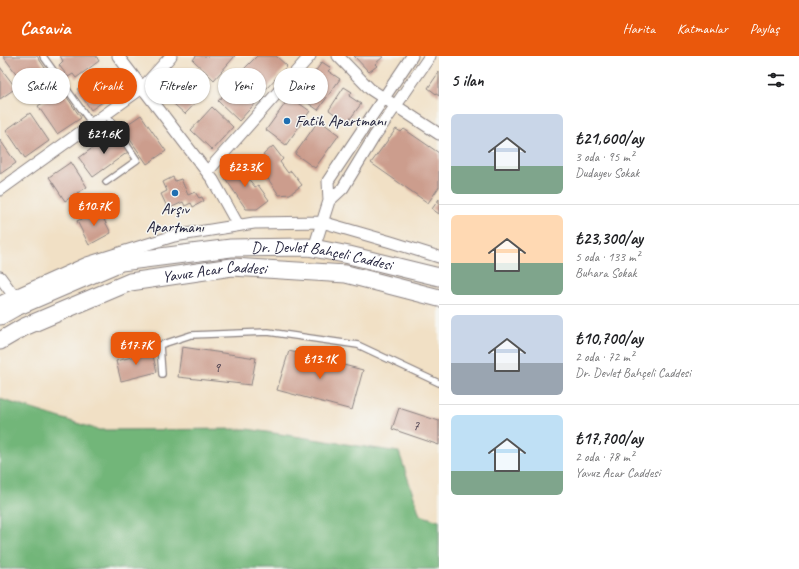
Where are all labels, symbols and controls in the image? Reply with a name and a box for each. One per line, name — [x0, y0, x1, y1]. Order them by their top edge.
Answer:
text: Casavia — [20, 16, 70, 40]
text: Harita — [623, 20, 655, 37]
text: Katmanlar — [677, 20, 728, 37]
text: Paylaş — [750, 20, 779, 37]
chip: Satılık — [12, 68, 70, 104]
chip: Kiralık — [78, 68, 137, 104]
chip: Filtreler — [145, 68, 210, 104]
chip: Yeni — [218, 68, 266, 104]
chip: Daire — [274, 68, 328, 104]
icon: filters — [765, 69, 787, 91]
text: 5 ilan — [451, 70, 484, 91]
place label: Fatih Apartmanı — [295, 111, 387, 131]
marker: Fatih Apartmanı — [282, 116, 292, 126]
pin: ₺21.6K — [71, 121, 137, 155]
text: ₺21.6K — [88, 126, 120, 142]
text: ₺21,600/ay — [575, 128, 643, 149]
icon: home — [483, 130, 531, 178]
text: 3 oda · 95 m² — [575, 149, 634, 165]
pin: ₺23.3K — [212, 154, 278, 188]
text: ₺23.3K — [229, 159, 261, 175]
text: Dudayev Sokak — [575, 165, 639, 181]
marker: Arşıv Apartmanı — [170, 188, 180, 198]
pin: ₺10.7K — [61, 193, 127, 227]
text: ₺10.7K — [78, 198, 110, 214]
place label: Arşıv Apartmanı — [146, 199, 205, 237]
text: ₺23,300/ay — [575, 228, 643, 249]
icon: home — [483, 231, 531, 279]
street label: Dr. Devlet Bahçeli Caddesi — [251, 237, 396, 276]
text: 5 oda · 133 m² — [575, 249, 640, 265]
street label: Yavuz Acar Caddesi — [161, 257, 269, 287]
text: Buhara Sokak — [575, 265, 636, 281]
text: ₺10,700/ay — [575, 328, 643, 349]
icon: home — [483, 331, 531, 379]
pin: ₺17.7K — [103, 332, 169, 366]
text: ₺17.7K — [120, 337, 152, 353]
pin: ₺13.1K — [287, 346, 353, 380]
text: 2 oda · 72 m² — [575, 349, 634, 365]
text: ₺13.1K — [304, 351, 336, 367]
house number: 9 — [214, 359, 222, 376]
text: Dr. Devlet Bahçeli Caddesi — [575, 365, 691, 381]
house number: 7 — [413, 417, 420, 434]
text: ₺17,700/ay — [575, 428, 643, 449]
icon: home — [483, 431, 531, 479]
text: 2 oda · 78 m² — [575, 449, 634, 465]
text: Yavuz Acar Caddesi — [575, 465, 660, 481]

